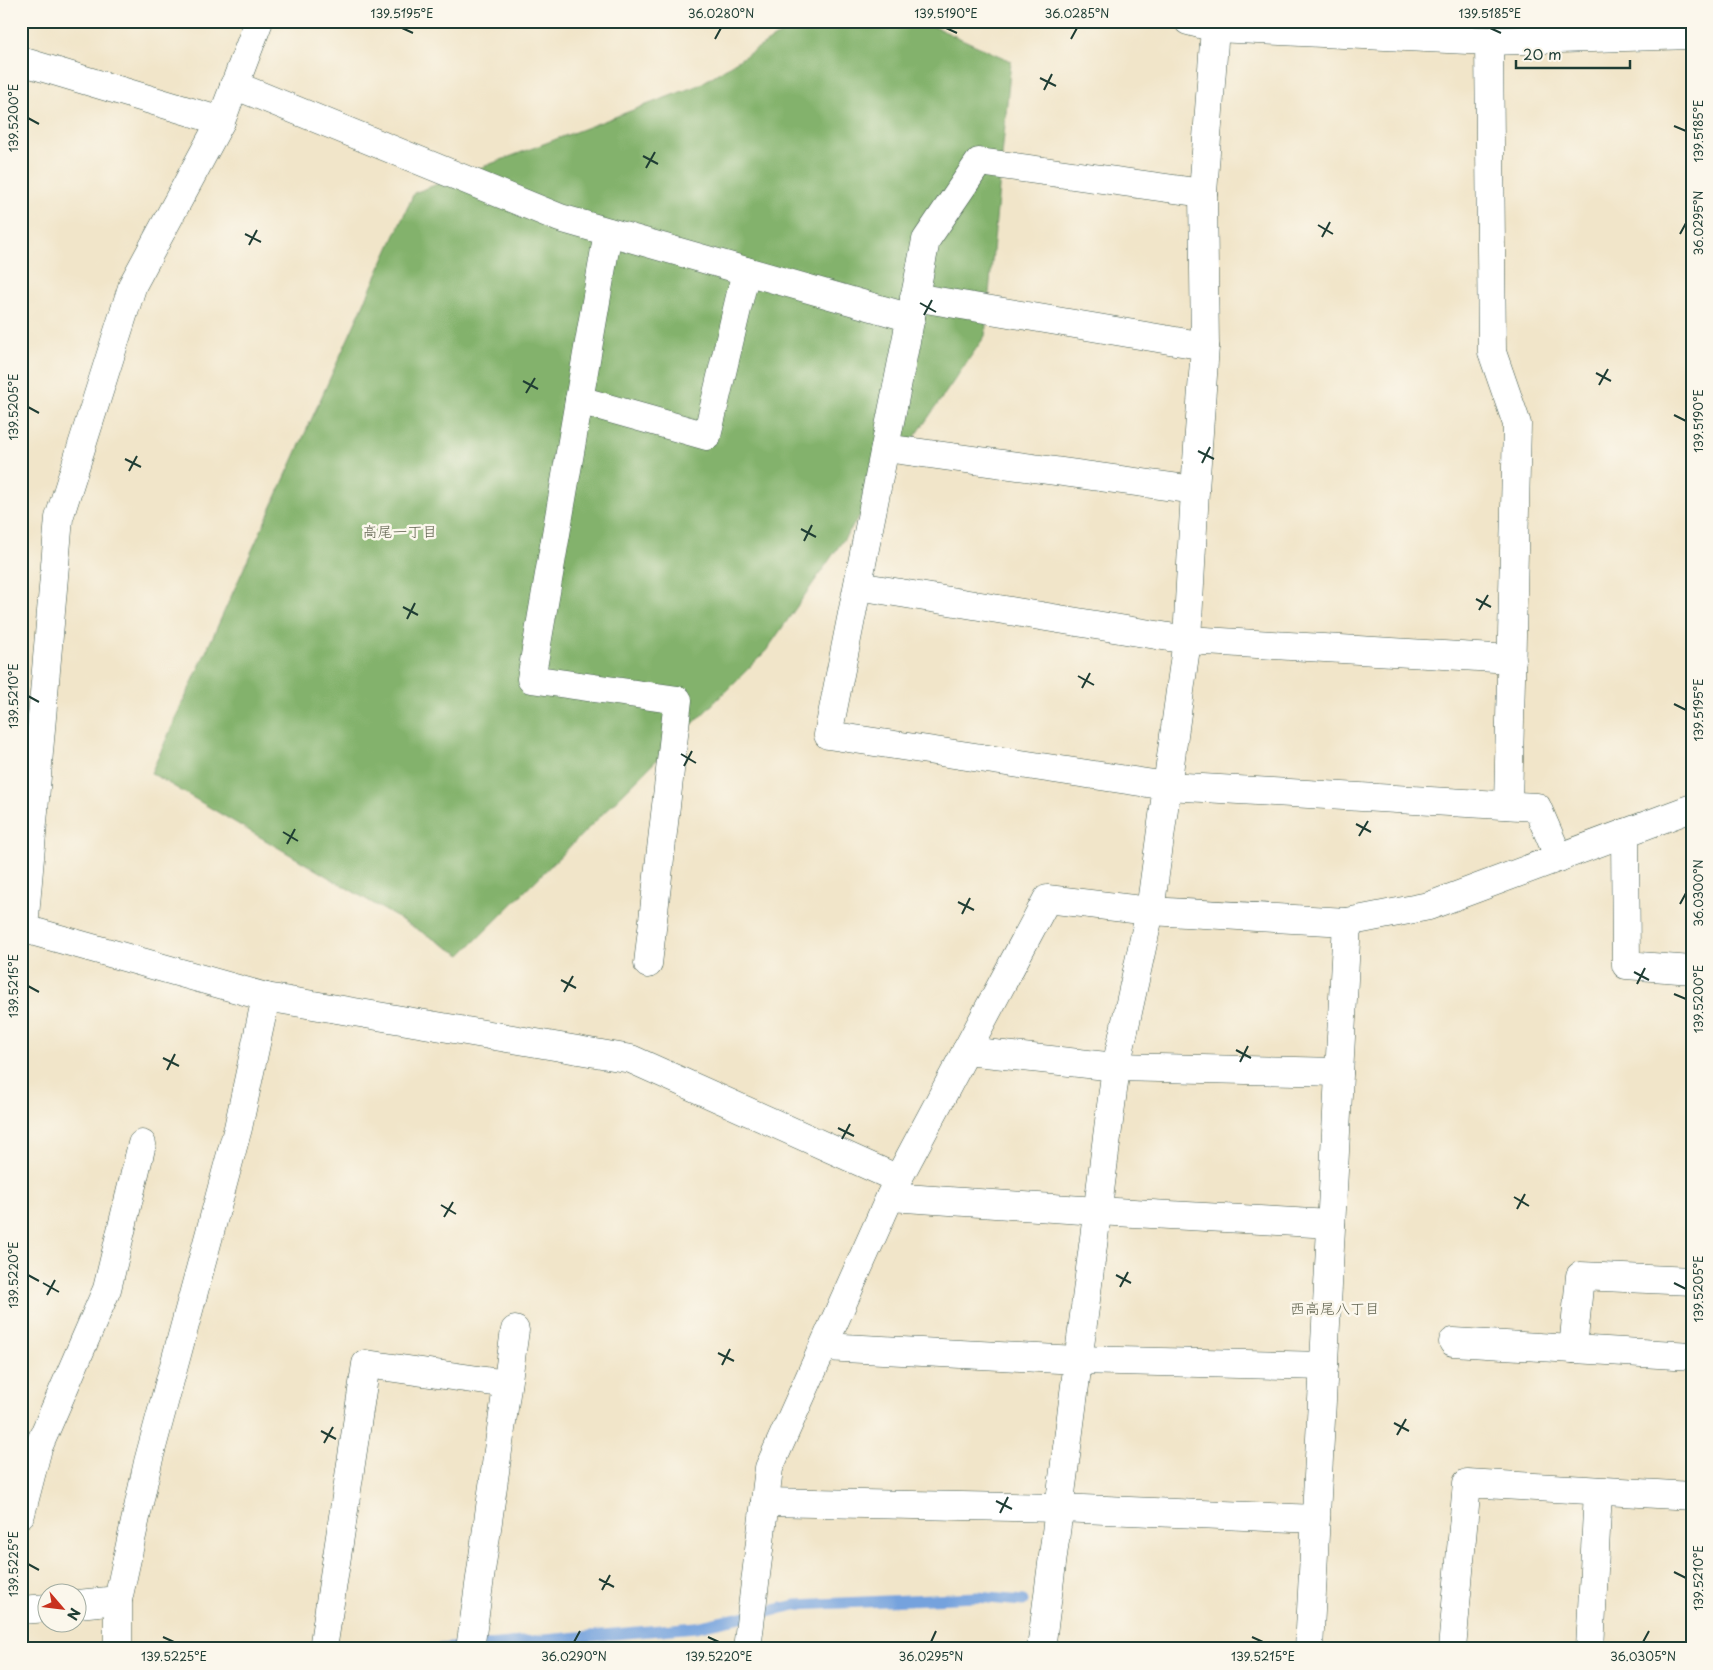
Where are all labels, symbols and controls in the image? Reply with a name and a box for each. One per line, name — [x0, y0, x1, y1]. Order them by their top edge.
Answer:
text: 139.5195°E — [371, 4, 433, 22]
text: 36.0280°N — [688, 4, 754, 22]
text: 139.5190°E — [914, 4, 978, 22]
text: 36.0285°N — [1044, 4, 1110, 22]
text: 139.5185°E — [1459, 4, 1521, 22]
scale bar — [1516, 38, 1629, 70]
text: 20 m — [1523, 42, 1562, 65]
text: 139.5200°E — [4, 84, 22, 152]
text: 139.5185°E — [1689, 100, 1707, 162]
text: 36.0295°N — [1689, 191, 1707, 255]
text: 139.5205°E — [4, 373, 22, 441]
text: 139.5190°E — [1689, 389, 1707, 453]
district label: 高尾一丁目 — [362, 519, 438, 542]
text: 139.5210°E — [4, 663, 22, 729]
text: 139.5195°E — [1689, 679, 1707, 741]
text: 36.0300°N — [1689, 859, 1707, 927]
text: 139.5215°E — [4, 954, 22, 1018]
text: 139.5200°E — [1689, 965, 1707, 1033]
text: 139.5220°E — [4, 1241, 22, 1309]
text: 139.5205°E — [1689, 1255, 1707, 1323]
district label: 西高尾八丁目 — [1290, 1296, 1380, 1319]
text: 139.5225°E — [4, 1531, 22, 1597]
text: 139.5210°E — [1689, 1545, 1707, 1611]
north arrow — [38, 1582, 88, 1632]
text: N — [62, 1605, 86, 1624]
text: 139.5225°E — [141, 1647, 207, 1665]
text: 36.0290°N — [541, 1647, 607, 1665]
text: 139.5220°E — [685, 1647, 753, 1665]
text: 36.0295°N — [899, 1647, 963, 1665]
text: 139.5215°E — [1231, 1647, 1295, 1665]
text: 36.0305°N — [1610, 1647, 1676, 1665]

